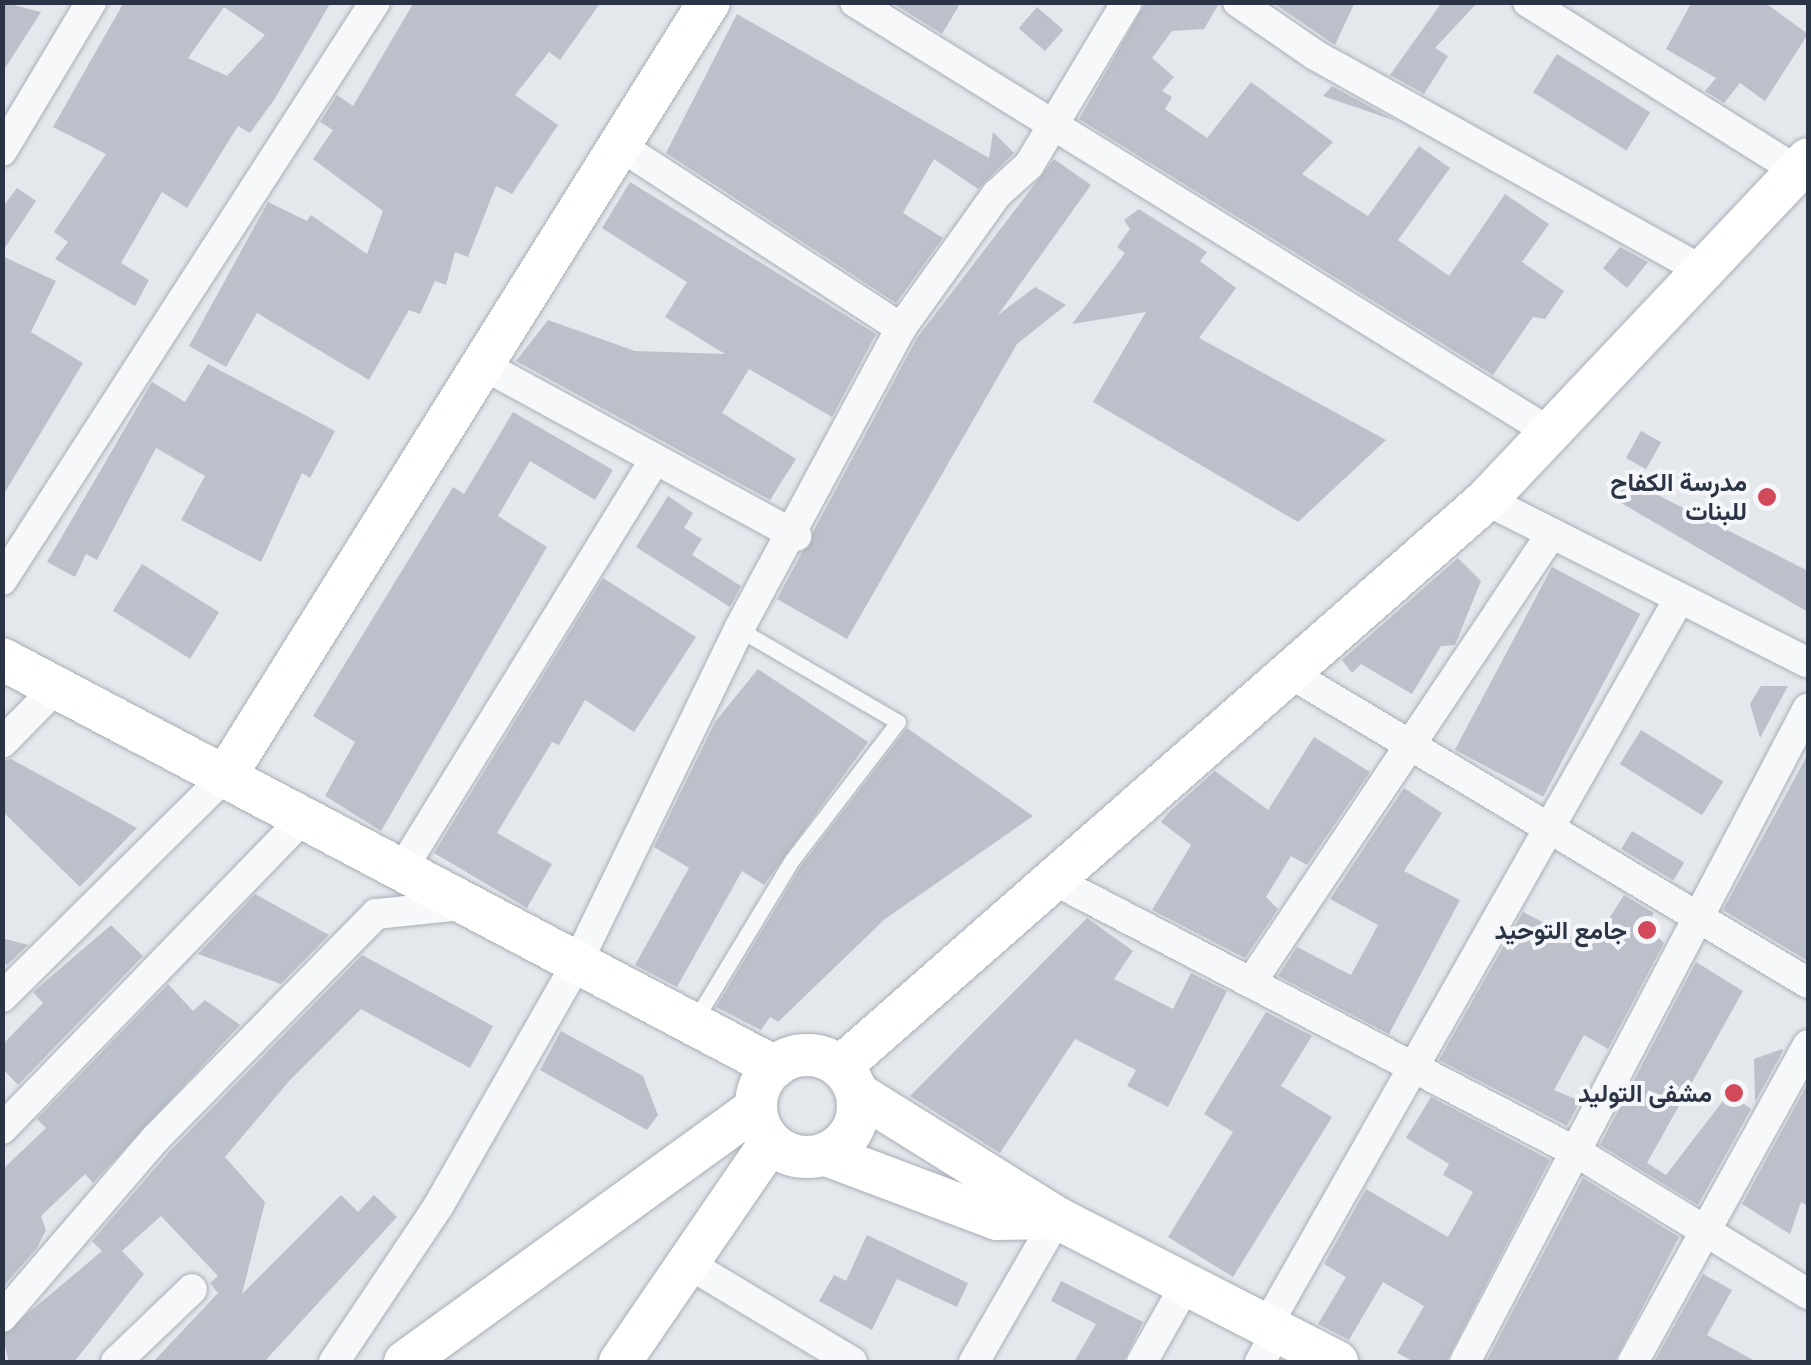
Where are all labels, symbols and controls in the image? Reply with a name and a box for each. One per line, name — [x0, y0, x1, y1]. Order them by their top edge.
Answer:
place label: مدرسة الكفاح للبنات — [1610, 468, 1747, 527]
marker: مدرسة الكفاح للبنات — [1756, 486, 1778, 508]
place label: جامع التوحيد — [1494, 915, 1627, 945]
marker: جامع التوحيد — [1636, 919, 1658, 941]
place label: مشفى التوليد — [1578, 1078, 1712, 1108]
marker: مشفى التوليد — [1721, 1080, 1747, 1106]

